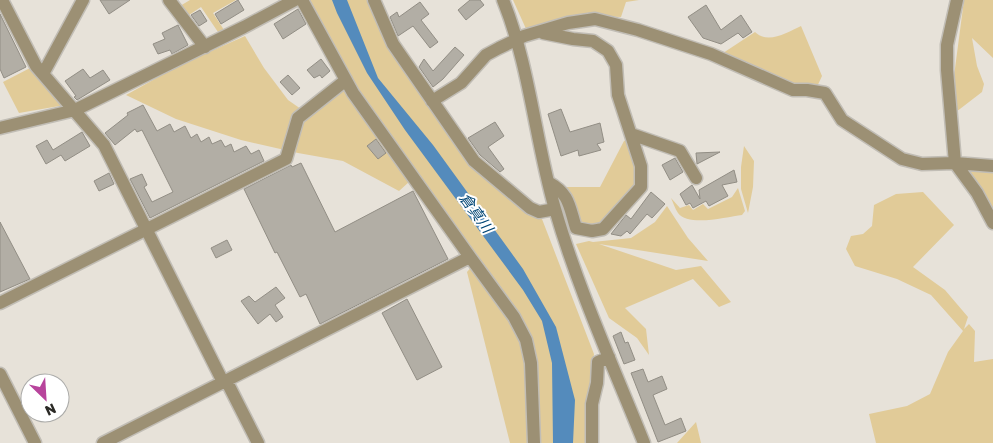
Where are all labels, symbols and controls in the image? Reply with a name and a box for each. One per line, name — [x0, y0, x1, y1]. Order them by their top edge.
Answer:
water label: 倉真川 — [455, 190, 498, 238]
north arrow — [20, 373, 70, 423]
text: N — [42, 399, 58, 419]

